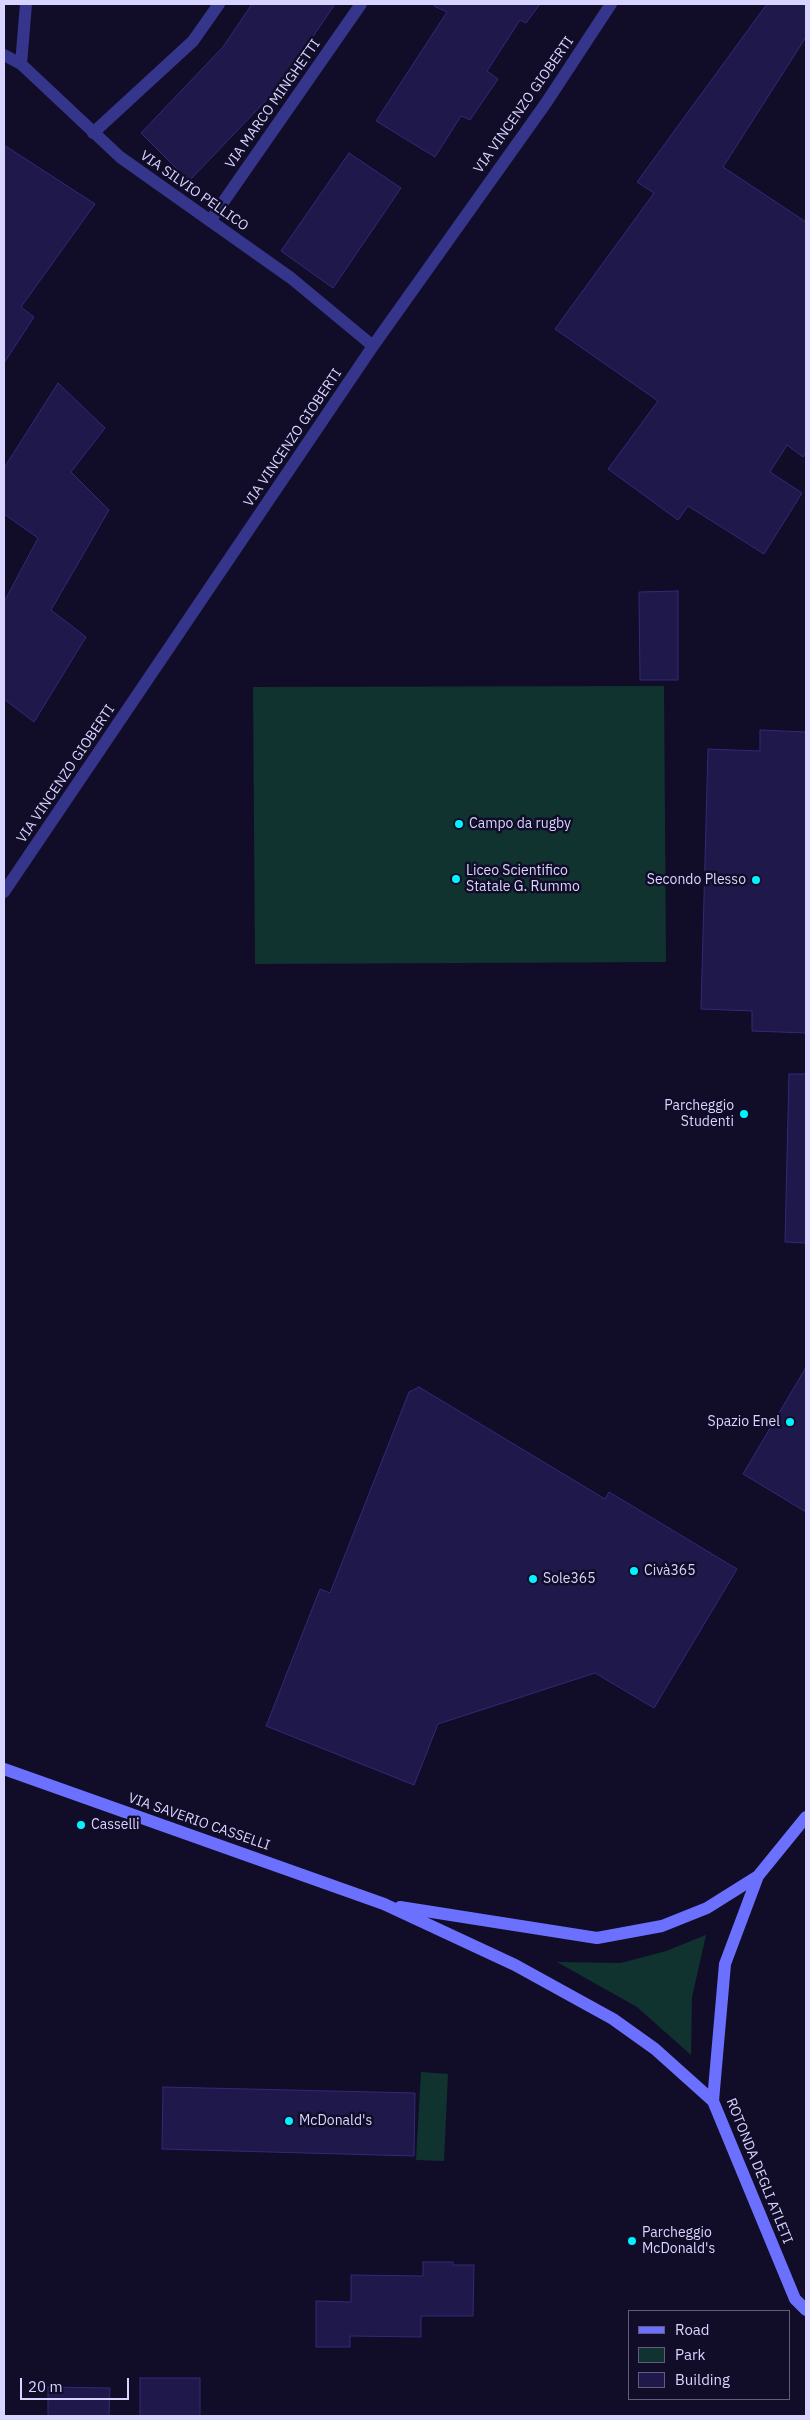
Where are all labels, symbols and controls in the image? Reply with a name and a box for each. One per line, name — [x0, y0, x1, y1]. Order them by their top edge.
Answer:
street label: VIA VINCENZO GIOBERTI — [470, 33, 578, 177]
street label: VIA MARCO MINGHETTI — [222, 36, 324, 172]
street label: VIA SILVIO PELLICO — [137, 147, 251, 235]
street label: VIA VINCENZO GIOBERTI — [240, 366, 346, 510]
street label: VIA VINCENZO GIOBERTI — [13, 702, 119, 846]
place label: Campo da rugby — [469, 816, 571, 832]
marker: Campo da rugby — [453, 818, 465, 830]
place label: Liceo Scientifico Statale G. Rummo — [466, 863, 580, 896]
place label: Secondo Plesso — [647, 872, 746, 888]
marker: Liceo Scientifico Statale G. Rummo — [450, 873, 462, 885]
marker: Secondo Plesso — [750, 874, 762, 886]
place label: Parcheggio Studenti — [664, 1098, 734, 1130]
marker: Parcheggio Studenti — [738, 1108, 750, 1120]
place label: Spazio Enel — [708, 1414, 780, 1430]
marker: Spazio Enel — [784, 1416, 796, 1428]
place label: Civà365 — [644, 1563, 696, 1579]
marker: Civà365 — [628, 1565, 640, 1577]
place label: Sole365 — [543, 1571, 596, 1587]
marker: Sole365 — [527, 1573, 539, 1585]
street label: VIA SAVERIO CASSELLI — [126, 1790, 272, 1854]
place label: Casselli — [91, 1817, 139, 1833]
marker: Casselli — [75, 1819, 87, 1831]
street label: ROTONDA DEGLI ATLETI — [722, 2096, 796, 2246]
place label: McDonald's — [299, 2113, 372, 2129]
marker: McDonald's — [283, 2115, 295, 2127]
place label: Parcheggio McDonald's — [642, 2225, 715, 2258]
marker: Parcheggio McDonald's — [626, 2235, 638, 2247]
legend — [628, 2310, 790, 2400]
text: Road — [675, 2320, 710, 2339]
text: Park — [675, 2345, 705, 2364]
scale bar — [22, 2368, 131, 2400]
text: Building — [675, 2370, 730, 2389]
text: 20 m — [28, 2377, 63, 2396]

